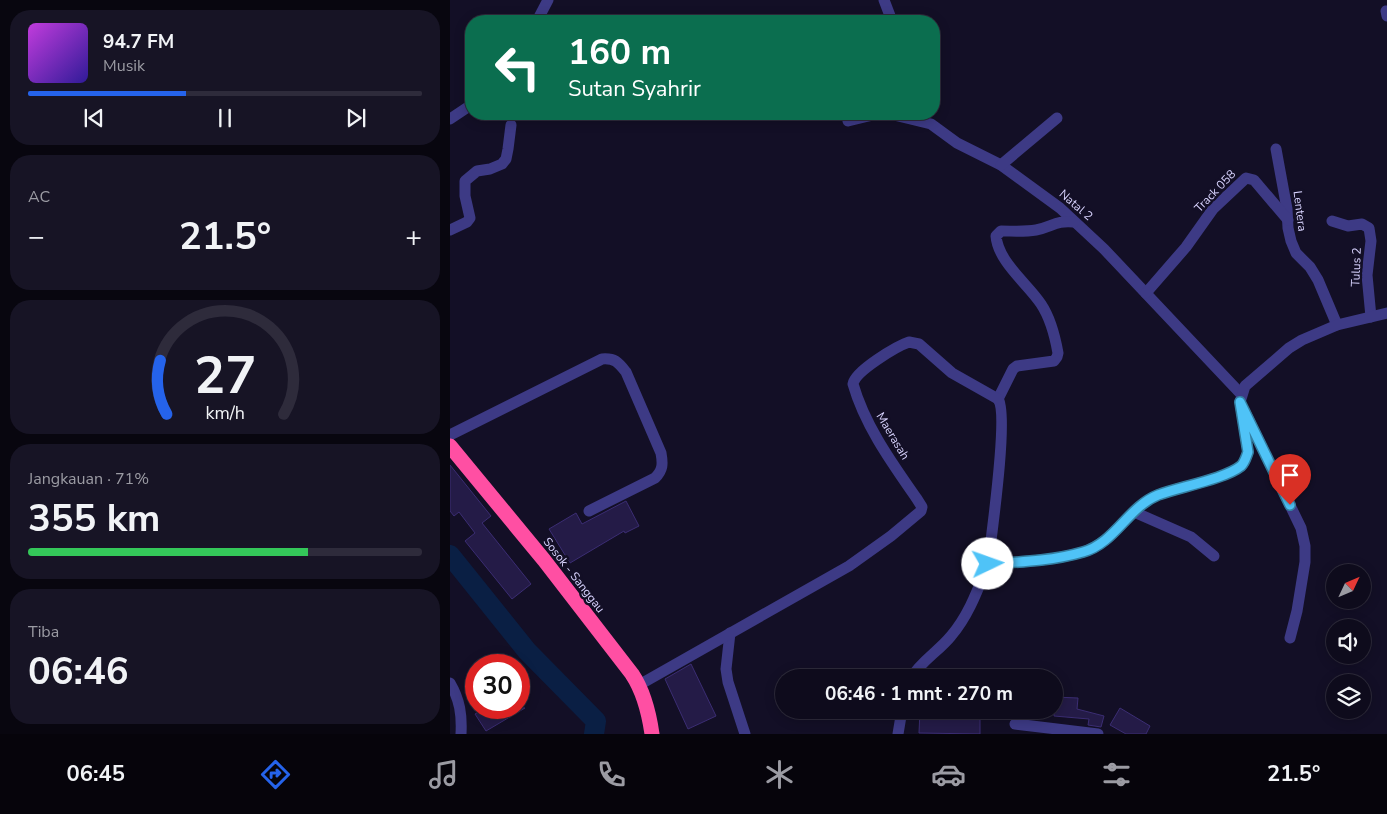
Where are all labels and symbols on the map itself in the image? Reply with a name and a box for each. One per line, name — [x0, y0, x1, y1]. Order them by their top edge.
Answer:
street label: Track 058 — [1191, 166, 1239, 216]
street label: Natal 2 — [1056, 186, 1096, 224]
street label: Lentera — [1290, 190, 1310, 232]
street label: Tulus 2 — [1347, 247, 1365, 287]
street label: Maerasah — [873, 409, 913, 463]
pin — [1269, 454, 1311, 505]
street label: Sosok - Sanggau — [540, 534, 608, 616]
position arrow — [961, 537, 1013, 589]
north arrow — [1326, 564, 1371, 609]
speed limit sign: 30 — [465, 654, 530, 719]

